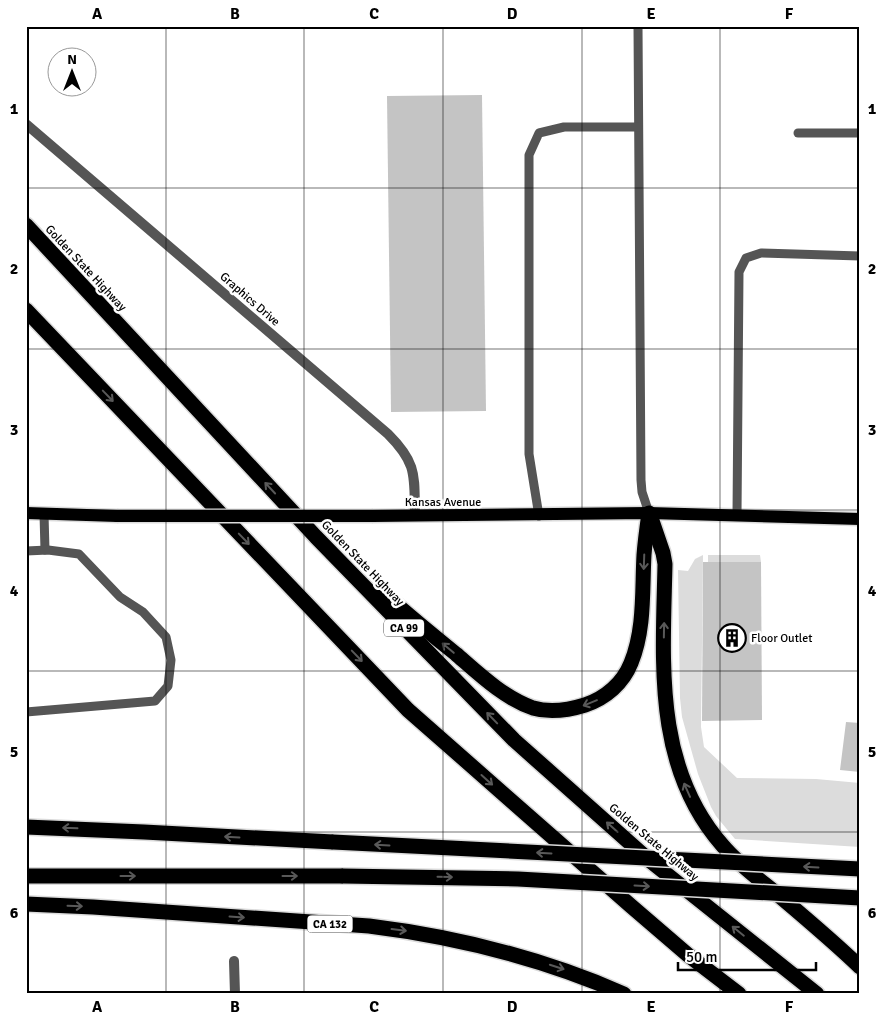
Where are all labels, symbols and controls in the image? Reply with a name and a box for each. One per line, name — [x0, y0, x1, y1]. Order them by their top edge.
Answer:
text: A — [92, 4, 103, 24]
text: B — [230, 4, 240, 24]
text: C — [369, 4, 379, 24]
text: D — [507, 4, 518, 24]
text: E — [646, 4, 656, 24]
text: F — [785, 4, 794, 24]
north arrow — [48, 48, 98, 98]
text: N — [67, 51, 77, 68]
text: 1 — [10, 99, 19, 119]
text: 1 — [868, 99, 877, 119]
street label: Golden State Highway — [42, 222, 130, 315]
text: 2 — [10, 259, 18, 279]
text: 2 — [868, 259, 876, 279]
street label: Graphics Drive — [217, 269, 283, 330]
one-way arrow — [102, 390, 114, 402]
text: 3 — [10, 420, 18, 440]
text: 3 — [868, 420, 876, 440]
one-way arrow — [264, 481, 276, 494]
street label: Kansas Avenue — [405, 495, 481, 510]
street label: Golden State Highway — [318, 518, 407, 609]
one-way arrow — [238, 532, 250, 545]
one-way arrow — [639, 553, 648, 569]
text: 4 — [10, 581, 19, 601]
text: 4 — [868, 581, 877, 601]
road number: CA 99 — [384, 620, 424, 636]
one-way arrow — [659, 623, 669, 639]
building icon: Floor Outlet — [717, 623, 747, 653]
place label: Floor Outlet — [751, 631, 812, 646]
one-way arrow — [442, 643, 455, 654]
one-way arrow — [351, 650, 363, 662]
one-way arrow — [583, 699, 598, 708]
one-way arrow — [486, 712, 498, 724]
text: 5 — [10, 742, 18, 762]
text: 5 — [868, 742, 876, 762]
one-way arrow — [481, 774, 494, 785]
one-way arrow — [682, 783, 692, 798]
street label: Golden State Highway — [606, 800, 702, 885]
one-way arrow — [606, 821, 619, 833]
one-way arrow — [62, 824, 78, 833]
one-way arrow — [224, 832, 240, 841]
one-way arrow — [374, 840, 390, 849]
one-way arrow — [536, 848, 552, 858]
one-way arrow — [803, 862, 819, 871]
one-way arrow — [119, 871, 135, 881]
one-way arrow — [282, 871, 298, 881]
one-way arrow — [436, 872, 452, 882]
one-way arrow — [634, 881, 650, 890]
one-way arrow — [67, 902, 83, 911]
text: 6 — [10, 903, 19, 923]
text: 6 — [868, 903, 877, 923]
one-way arrow — [229, 913, 245, 922]
road number: CA 132 — [308, 916, 352, 932]
one-way arrow — [391, 925, 407, 935]
one-way arrow — [732, 925, 745, 936]
scale bar — [678, 940, 816, 972]
text: 50 m — [686, 948, 717, 966]
one-way arrow — [549, 963, 565, 973]
text: A — [92, 997, 103, 1017]
text: B — [230, 997, 240, 1017]
text: C — [369, 997, 379, 1017]
text: D — [507, 997, 518, 1017]
text: E — [646, 997, 656, 1017]
text: F — [785, 997, 794, 1017]

